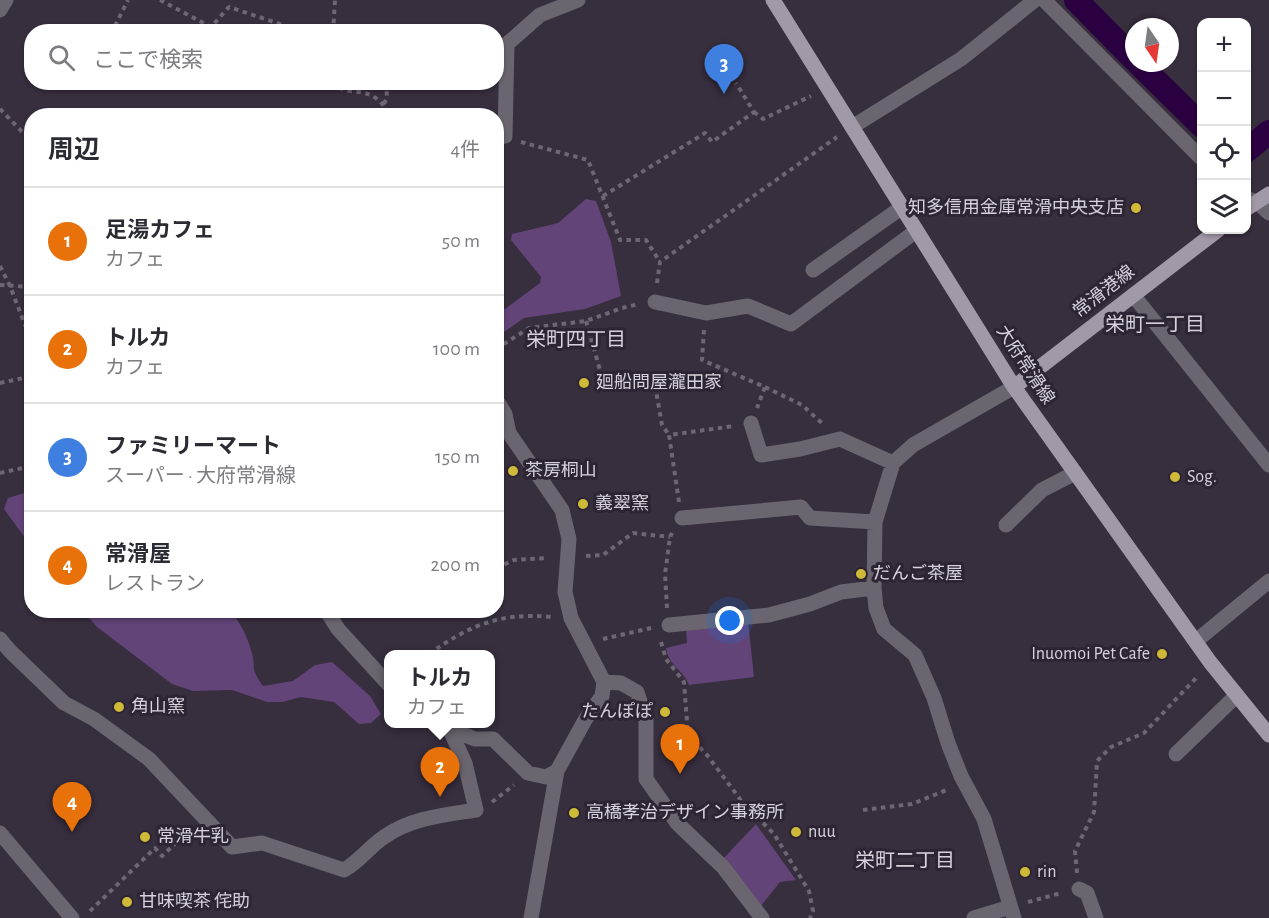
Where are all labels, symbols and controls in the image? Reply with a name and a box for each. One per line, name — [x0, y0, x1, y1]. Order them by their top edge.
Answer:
north arrow — [1125, 18, 1179, 72]
map controls — [1197, 18, 1251, 234]
button: + — [1197, 18, 1251, 72]
search box — [24, 24, 504, 90]
icon: search — [45, 41, 78, 74]
pin: 3 — [704, 44, 744, 94]
text: ここで検索 — [93, 49, 203, 71]
button: − — [1197, 72, 1251, 126]
button: locate — [1197, 126, 1251, 180]
text: 周辺 — [48, 137, 100, 163]
text: 4件 — [450, 140, 480, 160]
button: layers — [1197, 180, 1251, 234]
place label: 知多信用金庫常滑中央支店 — [908, 197, 1124, 217]
marker: 知多信用金庫常滑中央支店 — [1129, 201, 1143, 215]
text: 足湯カフェ — [105, 219, 215, 241]
text: 1 — [64, 231, 71, 251]
text: 50 m — [442, 231, 480, 251]
text: カフェ — [105, 250, 165, 270]
street label: 常滑港線 — [1069, 261, 1138, 321]
district label: 栄町一丁目 — [1105, 314, 1205, 335]
street label: 大府常滑線 — [993, 321, 1059, 408]
text: トルカ — [105, 327, 170, 349]
district label: 栄町四丁目 — [526, 329, 626, 350]
text: 2 — [63, 339, 72, 359]
text: 100 m — [433, 339, 480, 359]
text: カフェ — [105, 358, 165, 378]
place label: 廻船問屋瀧田家 — [596, 372, 722, 392]
marker: 廻船問屋瀧田家 — [577, 376, 591, 390]
text: ファミリーマート — [105, 435, 281, 457]
text: 3 — [63, 447, 72, 467]
text: 150 m — [435, 447, 480, 467]
place label: 茶房桐山 — [525, 461, 597, 480]
marker: 茶房桐山 — [506, 464, 520, 478]
text: スーパー · 大府常滑線 — [105, 466, 296, 486]
place label: Sog. — [1187, 468, 1217, 486]
marker: Sog. — [1168, 470, 1182, 484]
place label: 義翠窯 — [595, 493, 649, 513]
marker: 義翠窯 — [576, 497, 590, 511]
text: 常滑屋 — [105, 543, 171, 565]
text: 4 — [62, 555, 73, 575]
text: 200 m — [430, 555, 480, 575]
place label: だんご茶屋 — [873, 563, 963, 583]
marker: だんご茶屋 — [854, 567, 868, 581]
text: レストラン — [105, 574, 205, 594]
your location — [715, 606, 744, 635]
place label: Inuomoi Pet Cafe — [1031, 645, 1150, 663]
marker: Inuomoi Pet Cafe — [1155, 647, 1169, 661]
popup — [384, 650, 495, 728]
text: トルカ — [407, 667, 472, 689]
place label: 角山窯 — [131, 696, 185, 716]
text: カフェ — [407, 698, 467, 718]
marker: 角山窯 — [112, 700, 126, 714]
place label: たんぽぽ — [581, 702, 653, 721]
marker: たんぽぽ — [658, 705, 672, 719]
pin: 1 — [660, 724, 700, 774]
pin: 2 — [420, 748, 460, 797]
pin: 4 — [52, 782, 92, 832]
place label: 高橋孝治デザイン事務所 — [586, 802, 784, 822]
marker: 高橋孝治デザイン事務所 — [567, 806, 581, 820]
place label: nuu — [808, 823, 836, 841]
marker: nuu — [789, 825, 803, 839]
place label: 常滑牛乳 — [157, 826, 229, 846]
marker: 常滑牛乳 — [138, 830, 152, 844]
district label: 栄町二丁目 — [855, 850, 955, 871]
place label: rin — [1037, 863, 1056, 881]
marker: rin — [1018, 865, 1032, 879]
place label: 甘味喫茶 侘助 — [139, 891, 250, 911]
marker: 甘味喫茶 侘助 — [120, 895, 134, 909]

